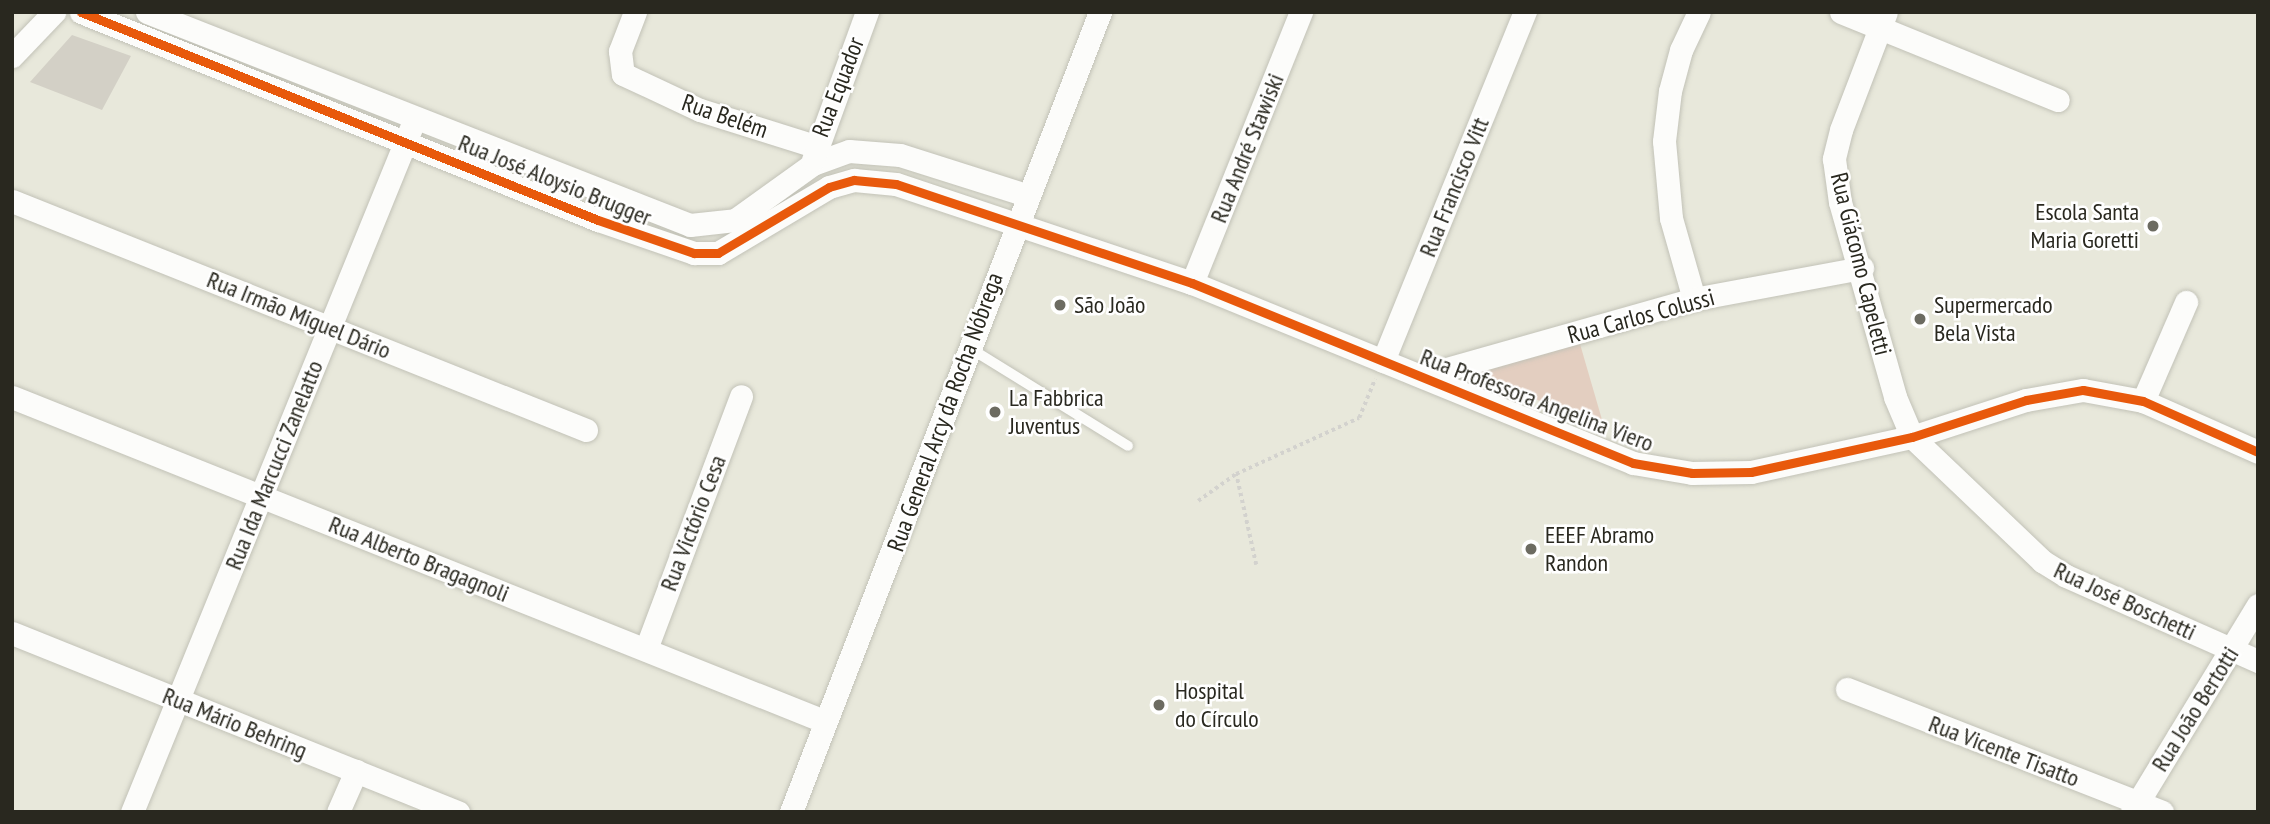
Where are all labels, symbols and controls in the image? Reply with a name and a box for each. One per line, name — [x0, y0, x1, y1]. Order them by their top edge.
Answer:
street label: Rua Equador — [806, 33, 870, 141]
street label: Rua André Stawiski — [1204, 69, 1290, 227]
street label: Rua Belém — [678, 88, 772, 144]
street label: Rua Francisco Vitt — [1413, 113, 1495, 261]
street label: Rua José Aloysio Brugger — [454, 128, 656, 232]
street label: Rua Giácomo Capeletti — [1824, 170, 1898, 358]
place label: Escola Santa Maria Goretti — [2031, 198, 2139, 254]
marker: Escola Santa Maria Goretti — [2145, 218, 2161, 234]
street label: Rua Irmão Miguel Dário — [203, 265, 395, 365]
street label: Rua General Arcy da Rocha Nóbrega — [881, 268, 1009, 556]
street label: Rua Carlos Colussi — [1564, 283, 1718, 349]
place label: São João — [1074, 291, 1145, 319]
place label: Supermercado Bela Vista — [1934, 291, 2053, 347]
marker: São João — [1052, 297, 1068, 313]
marker: Supermercado Bela Vista — [1912, 311, 1928, 327]
street label: Rua Professora Angelina Viero — [1416, 342, 1658, 458]
street label: Rua Ida Marcucci Zanelatto — [219, 356, 329, 574]
place label: La Fabbrica Juventus — [1009, 384, 1104, 440]
marker: La Fabbrica Juventus — [987, 404, 1003, 420]
street label: Rua Victório Cesa — [654, 451, 732, 595]
street label: Rua Alberto Bragagnoli — [324, 510, 514, 608]
place label: EEEF Abramo Randon — [1545, 521, 1655, 577]
marker: EEEF Abramo Randon — [1523, 541, 1539, 557]
street label: Rua José Boschetti — [2050, 556, 2200, 646]
street label: Rua João Bertotti — [2145, 641, 2245, 777]
place label: Hospital do Círculo — [1175, 677, 1259, 733]
street label: Rua Mário Behring — [159, 681, 311, 765]
marker: Hospital do Círculo — [1149, 695, 1169, 715]
street label: Rua Vicente Tisatto — [1924, 709, 2084, 793]

